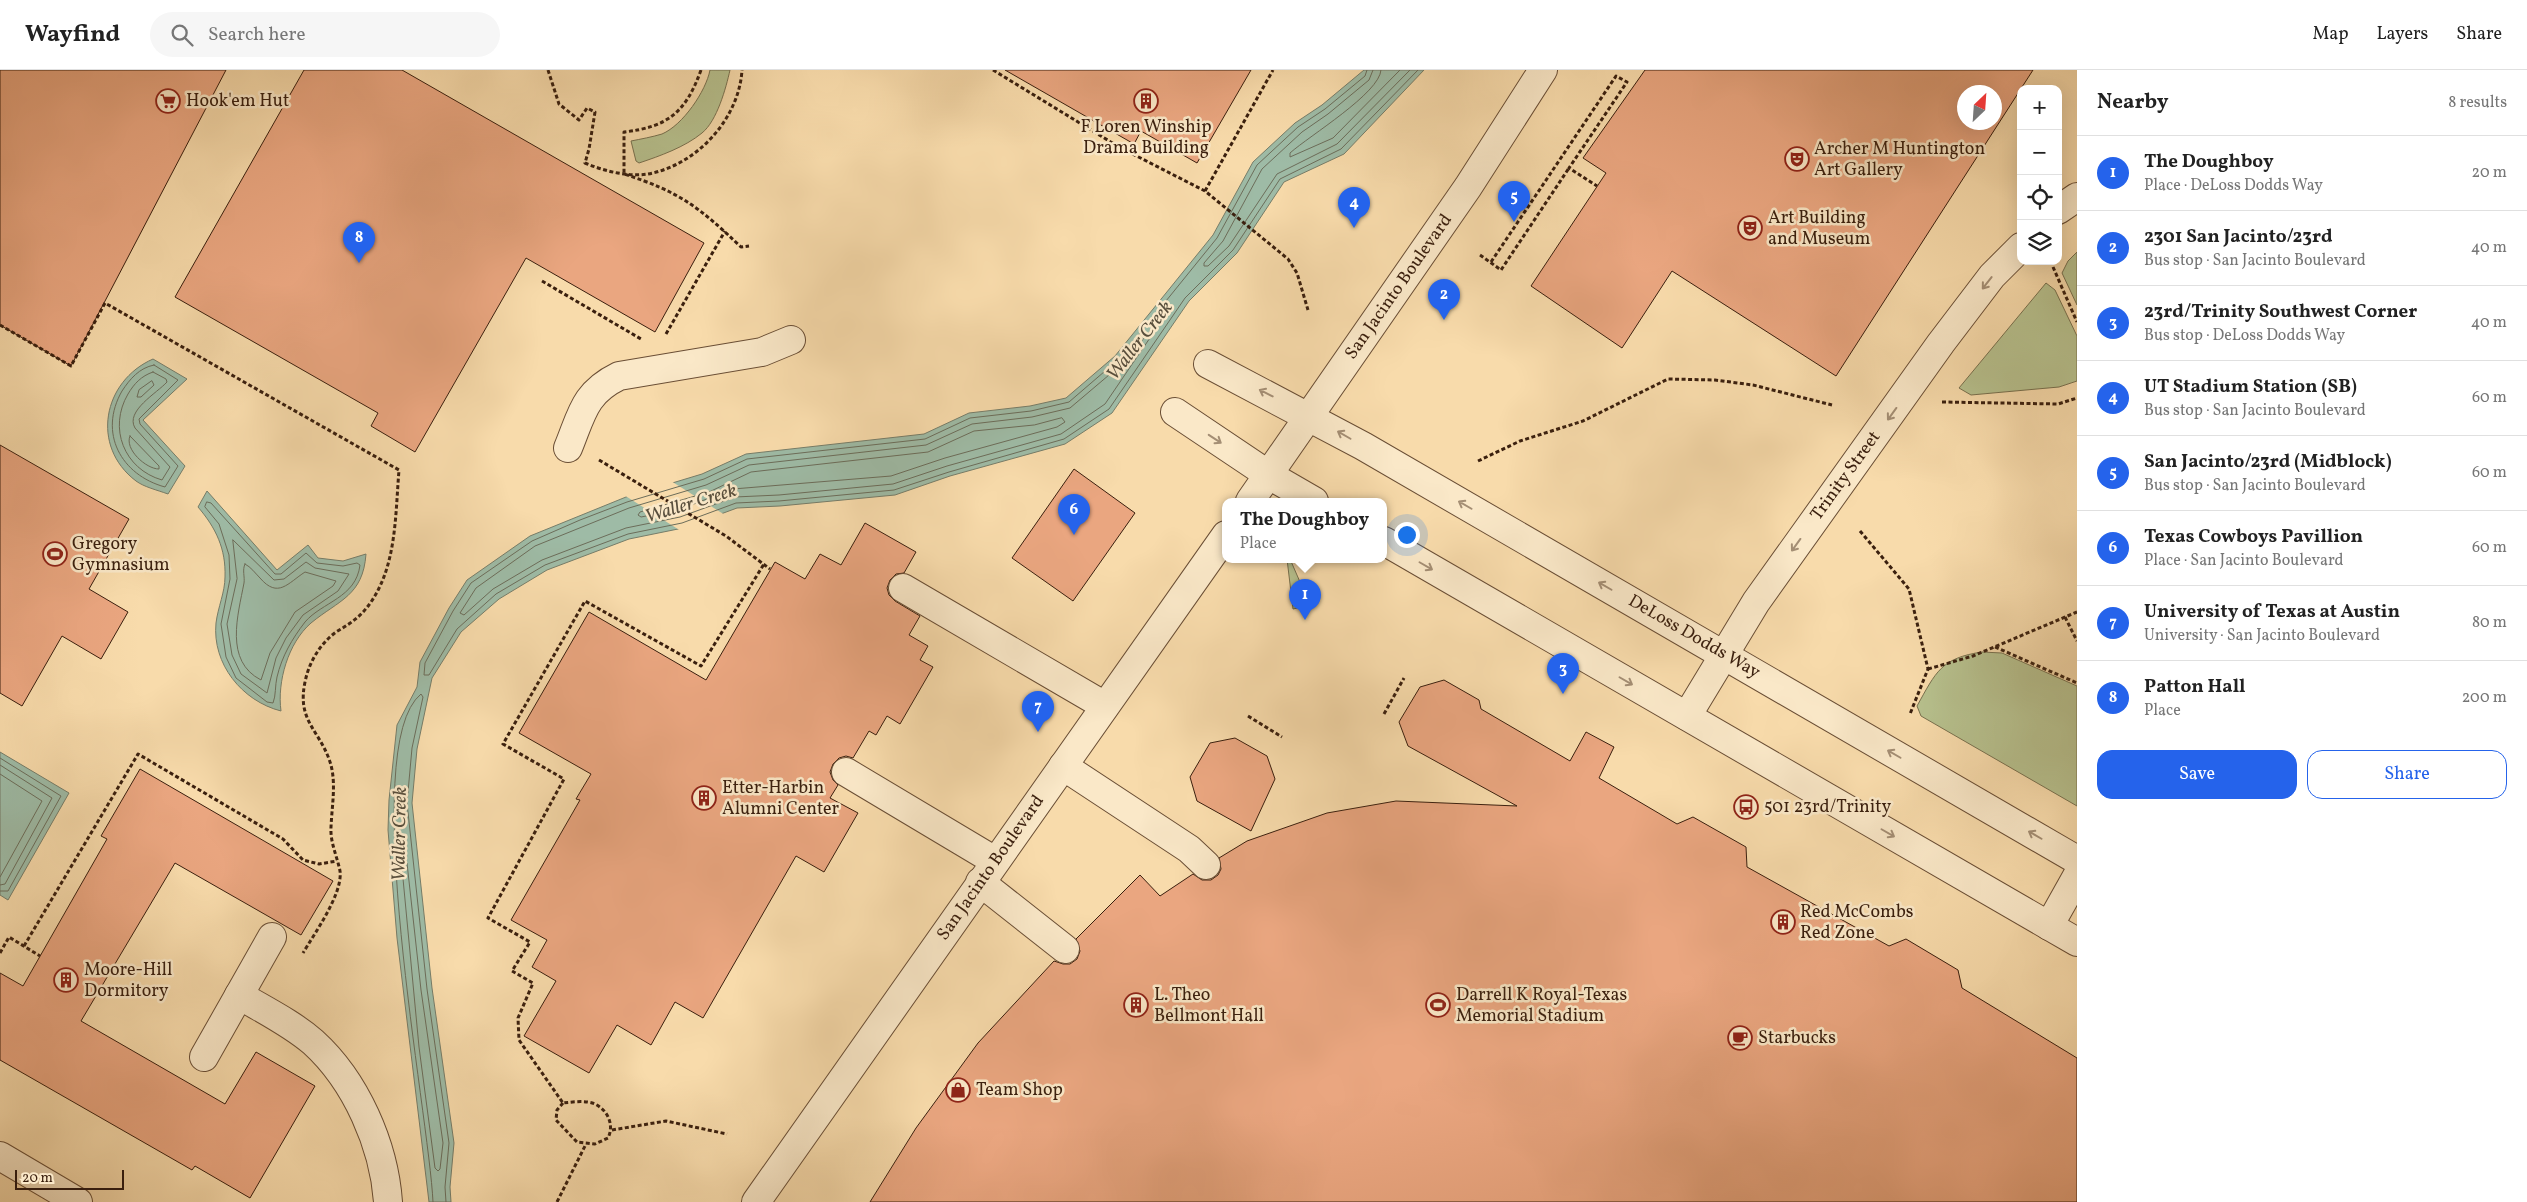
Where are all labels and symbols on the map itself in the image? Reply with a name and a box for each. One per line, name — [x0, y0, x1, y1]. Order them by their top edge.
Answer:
north arrow — [1957, 85, 2002, 130]
supermarket icon: Hook'em Hut — [155, 88, 181, 114]
building icon: F Loren Winship Drama Building — [1133, 88, 1159, 114]
place label: Hook'em Hut — [186, 89, 289, 114]
place label: F Loren Winship Drama Building — [1080, 115, 1212, 161]
place label: Archer M Huntington Art Gallery — [1814, 137, 1985, 183]
theatre icon: Archer M Huntington Art Gallery — [1784, 146, 1810, 172]
pin: 5 — [1498, 181, 1530, 222]
pin: 4 — [1338, 187, 1370, 228]
place label: Art Building and Museum — [1768, 206, 1870, 252]
street label: San Jacinto Boulevard — [1339, 209, 1459, 365]
theatre icon: Art Building and Museum — [1737, 215, 1763, 241]
pin: 8 — [343, 222, 375, 263]
one-way arrow — [1982, 276, 1993, 289]
pin: 2 — [1428, 279, 1460, 320]
water label: Waller Creek — [1101, 296, 1179, 386]
one-way arrow — [1259, 388, 1274, 397]
one-way arrow — [1886, 407, 1897, 420]
street label: Trinity Street — [1805, 426, 1887, 526]
one-way arrow — [1336, 430, 1351, 440]
one-way arrow — [1208, 434, 1222, 444]
water label: Waller Creek — [642, 478, 740, 530]
pin: 6 — [1058, 494, 1090, 535]
one-way arrow — [1458, 499, 1472, 509]
your location — [1394, 522, 1420, 548]
place label: Gregory Gymnasium — [72, 532, 170, 578]
one-way arrow — [1791, 538, 1801, 552]
sports icon: Gregory Gymnasium — [42, 541, 68, 567]
one-way arrow — [1418, 561, 1433, 571]
pin: 1 — [1289, 579, 1321, 620]
one-way arrow — [1598, 581, 1613, 591]
street label: DeLoss Dodds Way — [1623, 589, 1765, 685]
pin: 3 — [1547, 653, 1579, 694]
one-way arrow — [1618, 677, 1632, 687]
pin: 7 — [1022, 691, 1054, 732]
one-way arrow — [1888, 748, 1902, 758]
place label: Etter-Harbin Alumni Center — [722, 776, 840, 822]
building icon: Etter-Harbin Alumni Center — [691, 785, 717, 811]
water label: Waller Creek — [386, 786, 414, 881]
street label: San Jacinto Boulevard — [931, 790, 1051, 946]
bus stop icon: 501 23rd/Trinity — [1733, 794, 1759, 820]
place label: 501 23rd/Trinity — [1764, 795, 1892, 820]
one-way arrow — [1881, 828, 1895, 838]
one-way arrow — [2027, 830, 2042, 840]
place label: Red McCombs Red Zone — [1800, 900, 1914, 946]
building icon: Red McCombs Red Zone — [1770, 909, 1796, 935]
place label: Moore-Hill Dormitory — [84, 958, 172, 1004]
building icon: Moore-Hill Dormitory — [53, 967, 79, 993]
place label: L. Theo Bellmont Hall — [1154, 983, 1264, 1029]
place label: Darrell K Royal-Texas Memorial Stadium — [1456, 983, 1627, 1029]
building icon: L. Theo Bellmont Hall — [1123, 992, 1149, 1018]
sports icon: Darrell K Royal-Texas Memorial Stadium — [1425, 992, 1451, 1018]
cafe icon: Starbucks — [1727, 1025, 1753, 1051]
place label: Starbucks — [1758, 1026, 1836, 1051]
shop icon: Team Shop — [945, 1077, 971, 1103]
place label: Team Shop — [976, 1078, 1063, 1103]
scale bar — [15, 1167, 124, 1190]

